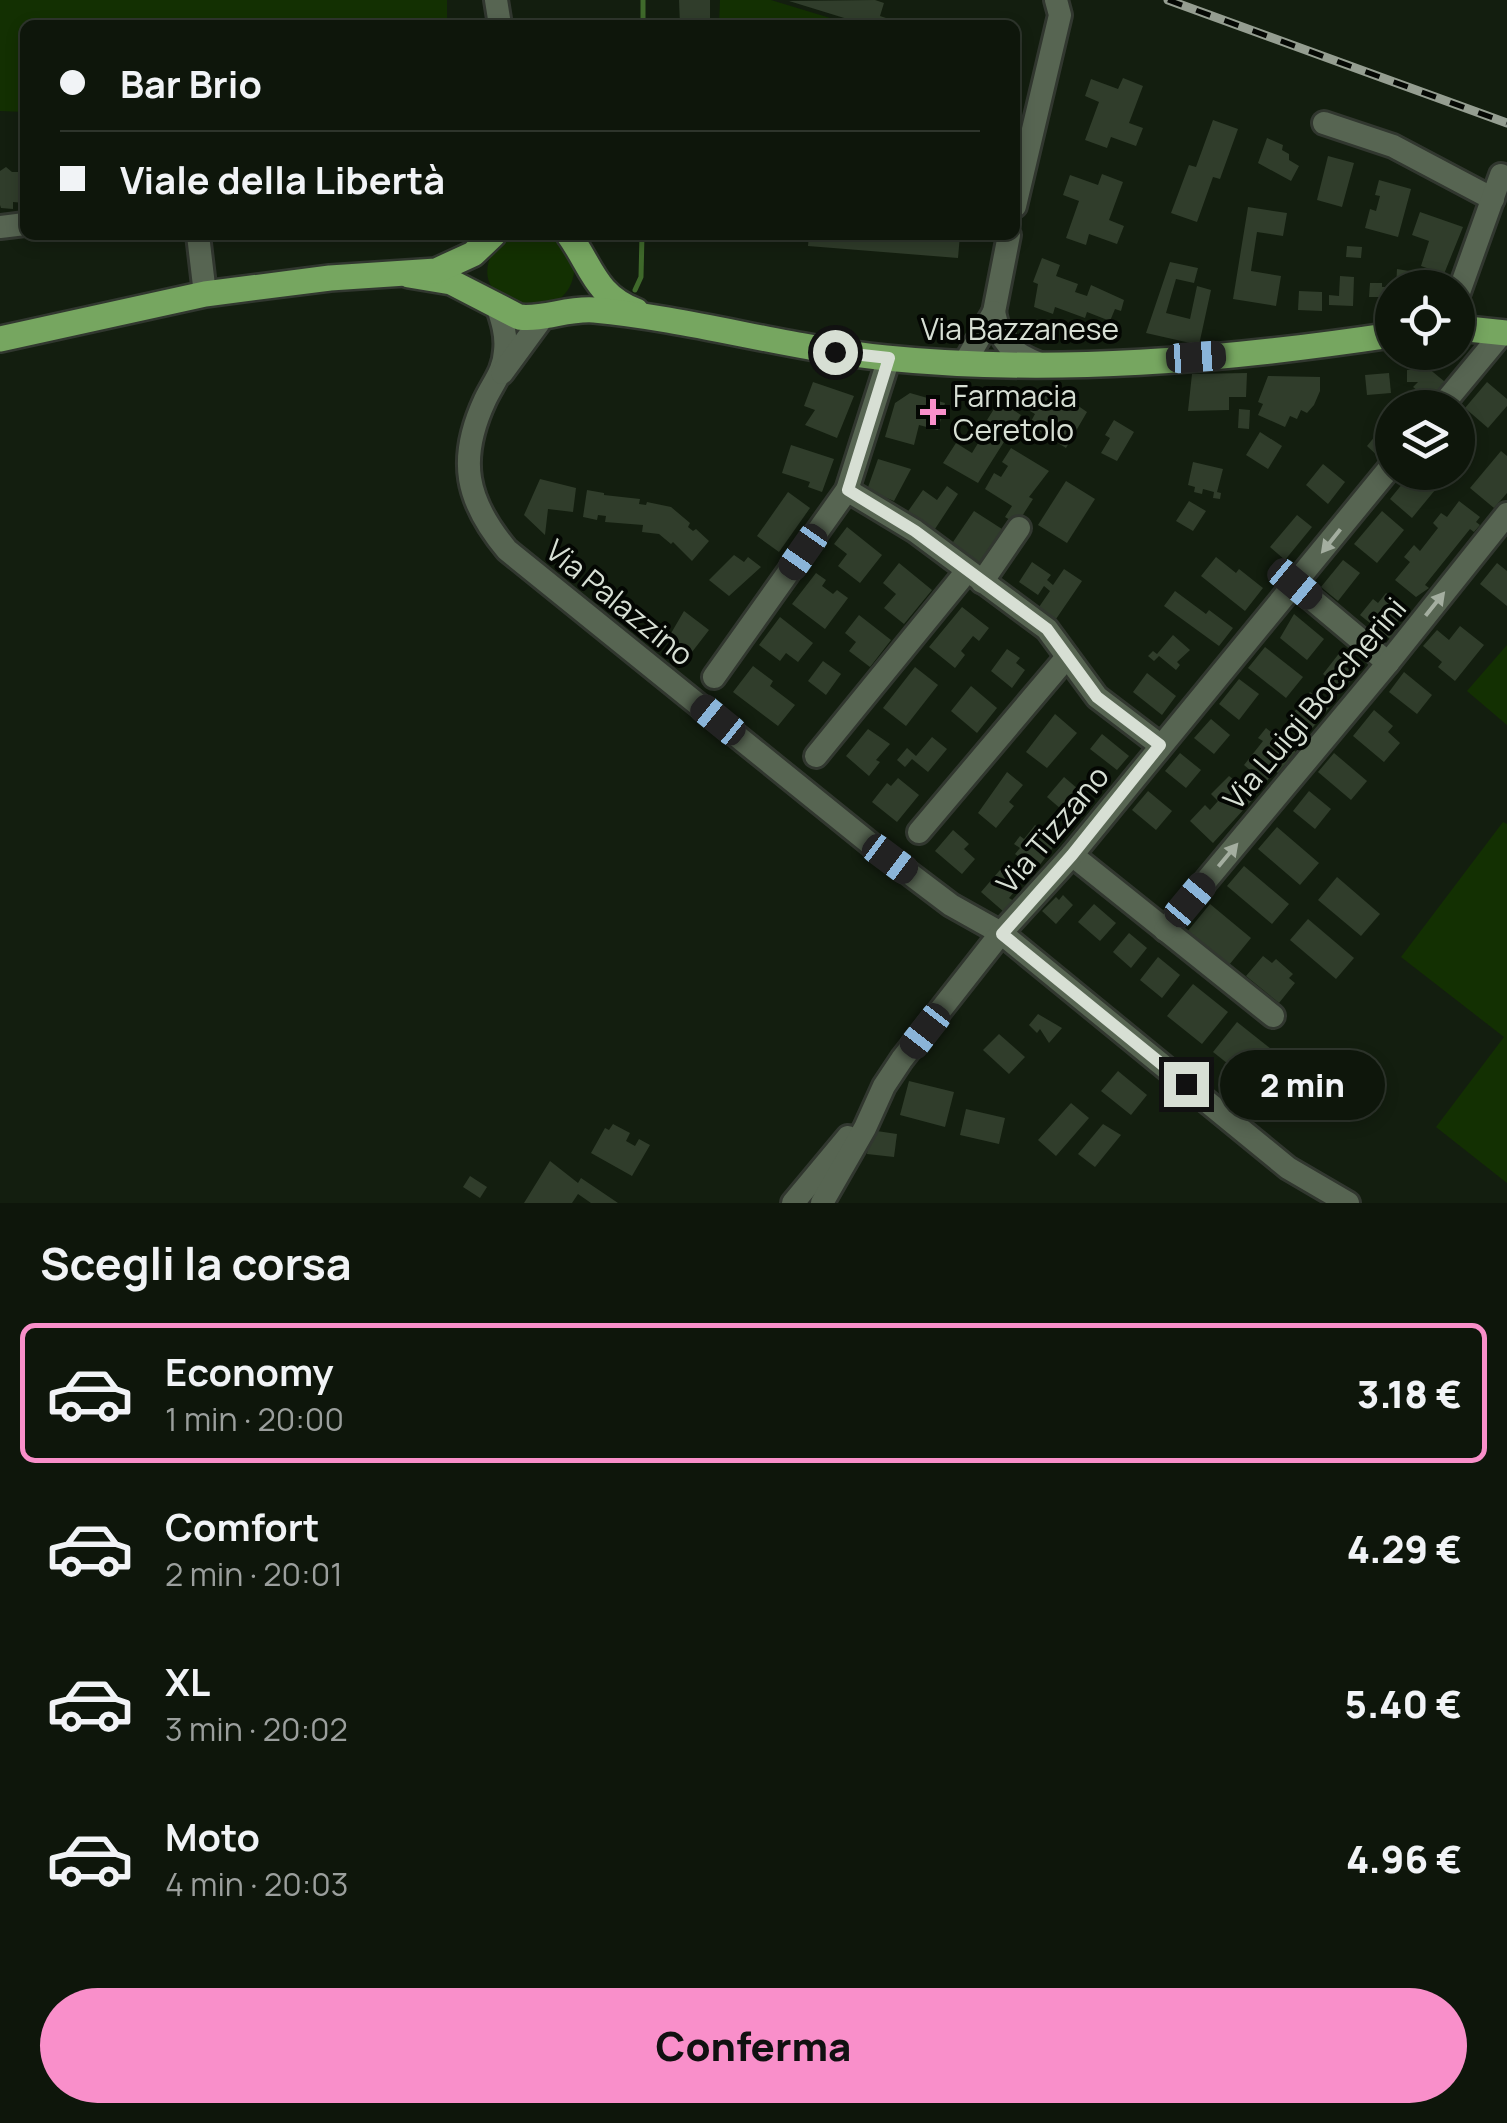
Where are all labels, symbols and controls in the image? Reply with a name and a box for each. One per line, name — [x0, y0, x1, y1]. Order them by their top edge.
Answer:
text: Bar Brio — [120, 57, 262, 109]
text: Viale della Libertà — [120, 153, 445, 205]
map controls — [1375, 270, 1475, 490]
button: locate — [1375, 270, 1475, 370]
street label: Via Bazzanese — [921, 308, 1119, 349]
route start — [813, 330, 858, 375]
car — [1165, 340, 1227, 374]
place label: Farmacia Ceretolo — [953, 375, 1077, 450]
button: layers — [1375, 390, 1475, 490]
marker: Farmacia Ceretolo — [922, 401, 944, 423]
car — [774, 519, 832, 585]
one-way arrow — [1321, 528, 1342, 553]
street label: Via Palazzino — [537, 530, 703, 674]
car — [1262, 553, 1328, 615]
street label: Via Luigi Boccherini — [1213, 588, 1415, 818]
one-way arrow — [1424, 592, 1445, 617]
car — [685, 689, 751, 751]
street label: Via Tizzano — [986, 756, 1118, 902]
car — [857, 829, 923, 889]
one-way arrow — [1216, 842, 1238, 867]
car — [1159, 867, 1221, 933]
car — [895, 998, 955, 1064]
callout: 2 min — [1221, 1049, 1386, 1119]
route end — [1164, 1062, 1209, 1107]
text: 2 min — [1260, 1063, 1345, 1107]
text: Scegli la corsa — [40, 1232, 352, 1294]
text: Economy — [165, 1345, 334, 1397]
icon: car — [45, 1348, 135, 1438]
text: 3.18 € — [1357, 1367, 1462, 1419]
text: 1 min · 20:00 — [165, 1397, 344, 1441]
text: Comfort — [165, 1500, 319, 1552]
icon: car — [45, 1503, 135, 1593]
text: 4.29 € — [1347, 1522, 1462, 1574]
text: 2 min · 20:01 — [165, 1552, 343, 1596]
text: XL — [165, 1655, 210, 1707]
icon: car — [45, 1658, 135, 1748]
text: 5.40 € — [1345, 1677, 1462, 1729]
text: 3 min · 20:02 — [165, 1707, 348, 1751]
text: Moto — [165, 1810, 260, 1862]
icon: car — [45, 1813, 135, 1903]
text: 4.96 € — [1346, 1832, 1462, 1884]
text: 4 min · 20:03 — [165, 1862, 348, 1906]
button: Conferma — [40, 1988, 1467, 2103]

